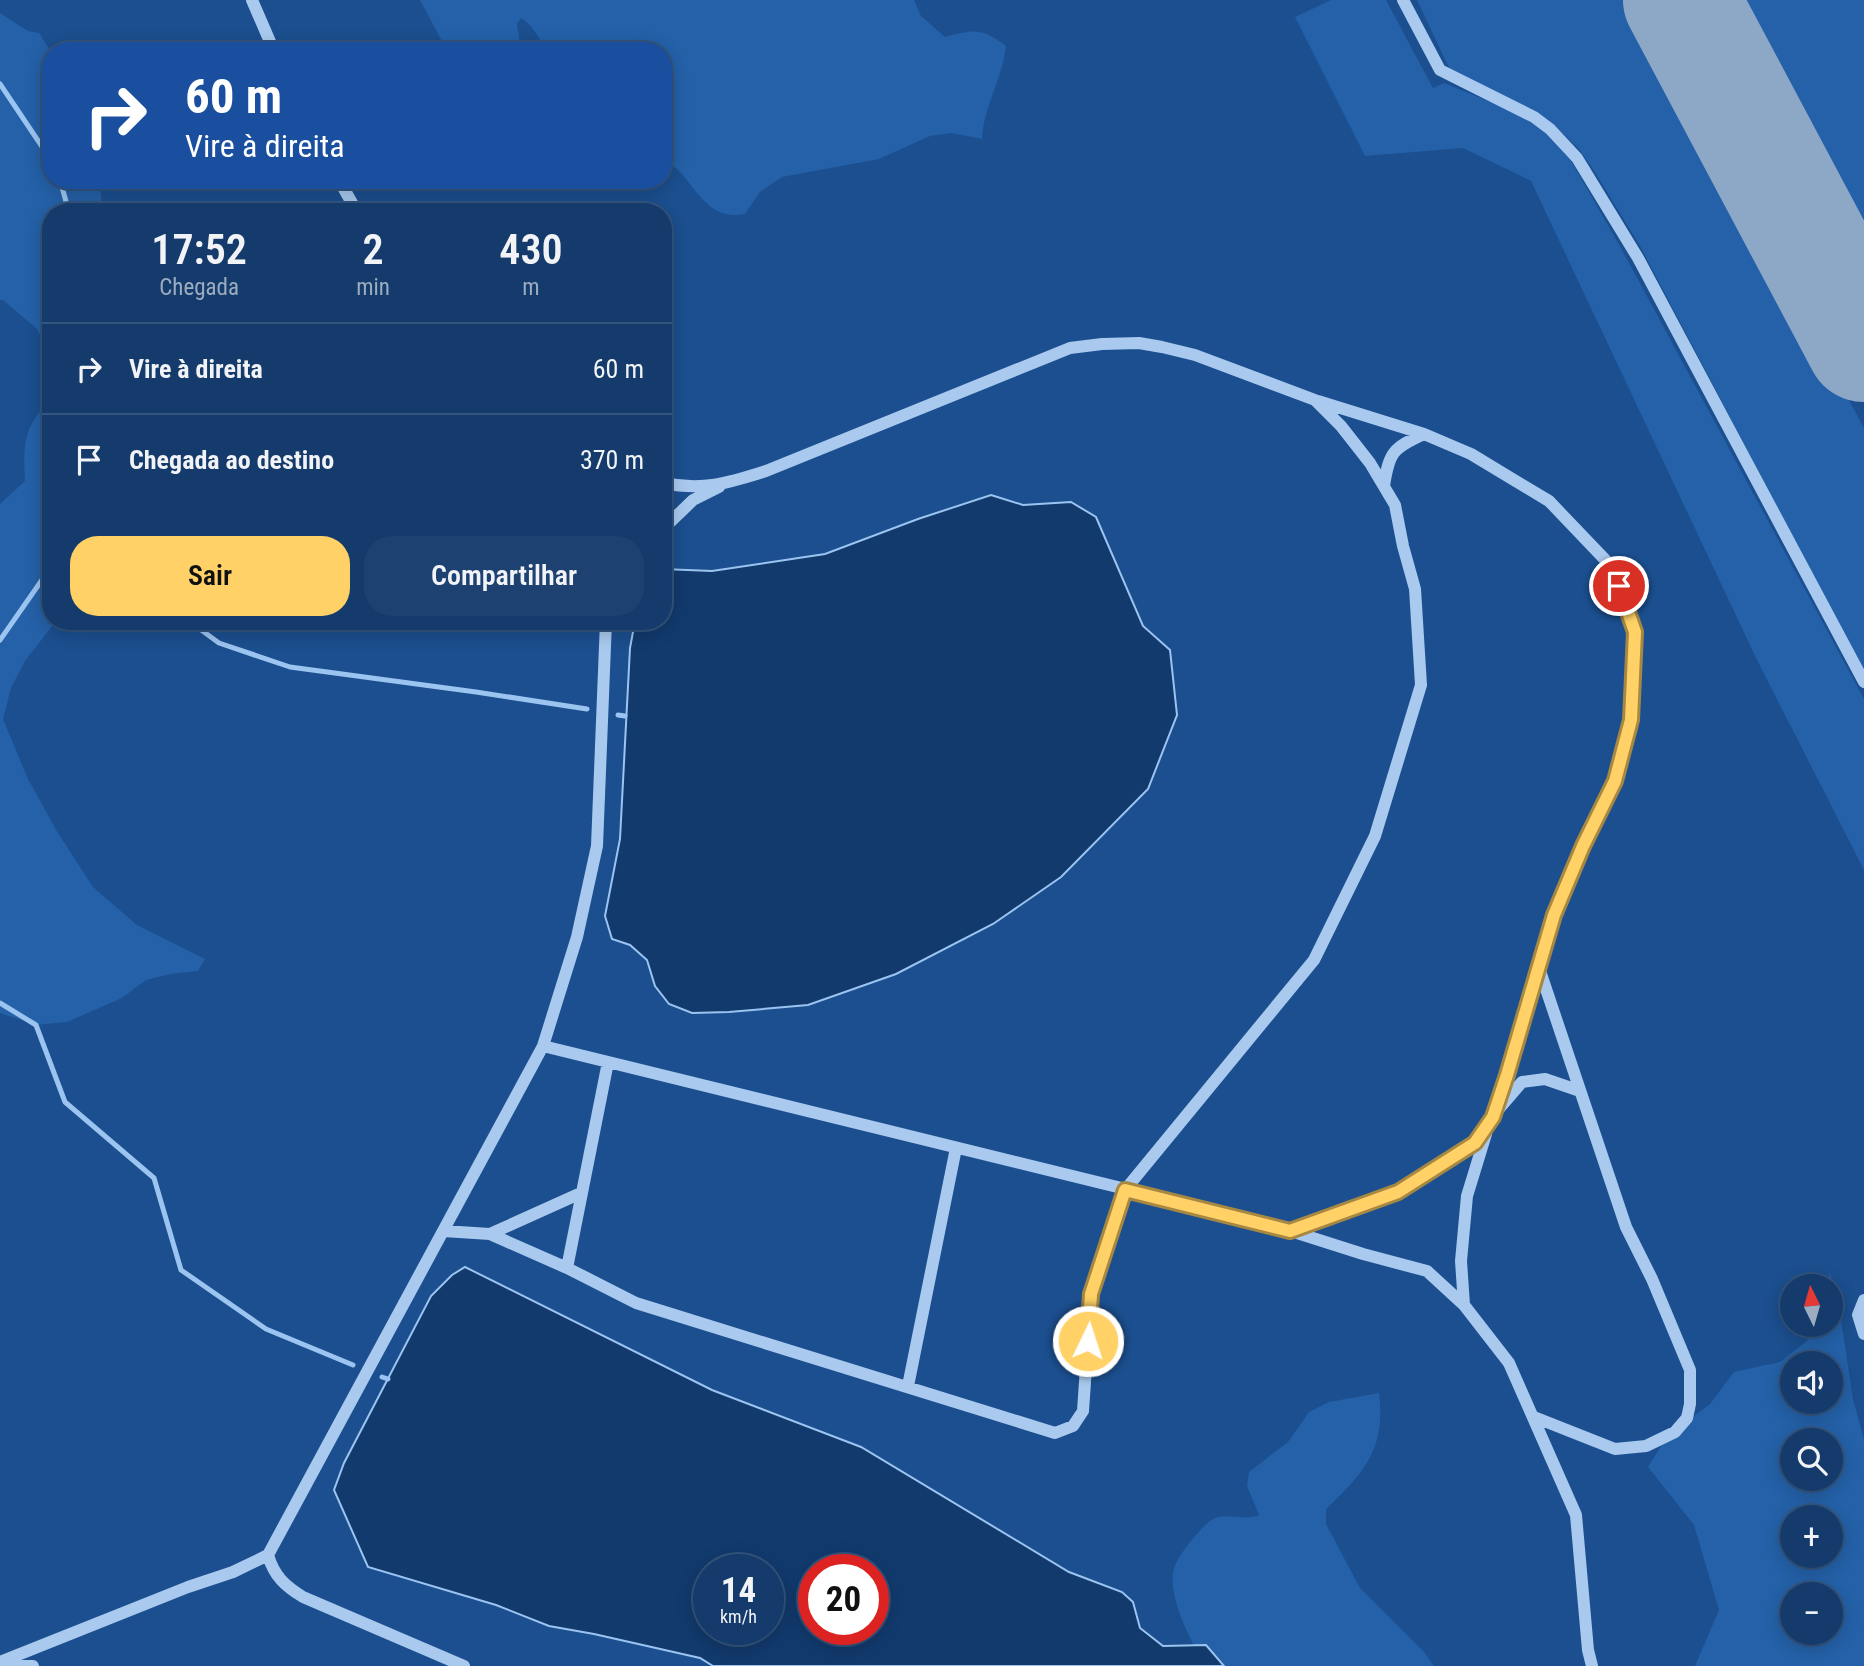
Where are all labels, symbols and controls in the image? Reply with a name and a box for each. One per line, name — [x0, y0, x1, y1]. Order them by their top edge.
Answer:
text: 60 m — [185, 68, 282, 125]
icon: right — [70, 70, 161, 161]
text: Vire à direita — [185, 127, 345, 165]
text: 17:52 — [151, 225, 247, 274]
text: 2 — [363, 225, 384, 274]
text: 430 — [499, 225, 563, 274]
text: Chegada — [159, 274, 239, 301]
text: min — [356, 274, 390, 301]
text: m — [522, 274, 540, 301]
icon: right — [70, 350, 108, 388]
text: Vire à direita — [129, 354, 263, 384]
text: 60 m — [593, 354, 644, 384]
icon: arrive — [70, 441, 108, 479]
text: Chegada ao destino — [129, 445, 334, 475]
text: 370 m — [580, 445, 644, 475]
button: Sair — [70, 536, 350, 616]
button: Compartilhar — [364, 536, 644, 616]
pin — [1589, 556, 1649, 616]
icon: arrive — [1600, 567, 1638, 605]
north arrow — [1780, 1274, 1843, 1337]
map controls — [1780, 1274, 1843, 1645]
position arrow — [1051, 1304, 1125, 1378]
button: sound — [1780, 1351, 1843, 1414]
button: search — [1780, 1428, 1843, 1491]
button: + — [1780, 1505, 1843, 1568]
speed limit sign: 20 — [798, 1554, 889, 1645]
text: 14 — [721, 1570, 756, 1611]
button: − — [1780, 1582, 1843, 1645]
text: km/h — [720, 1606, 757, 1627]

